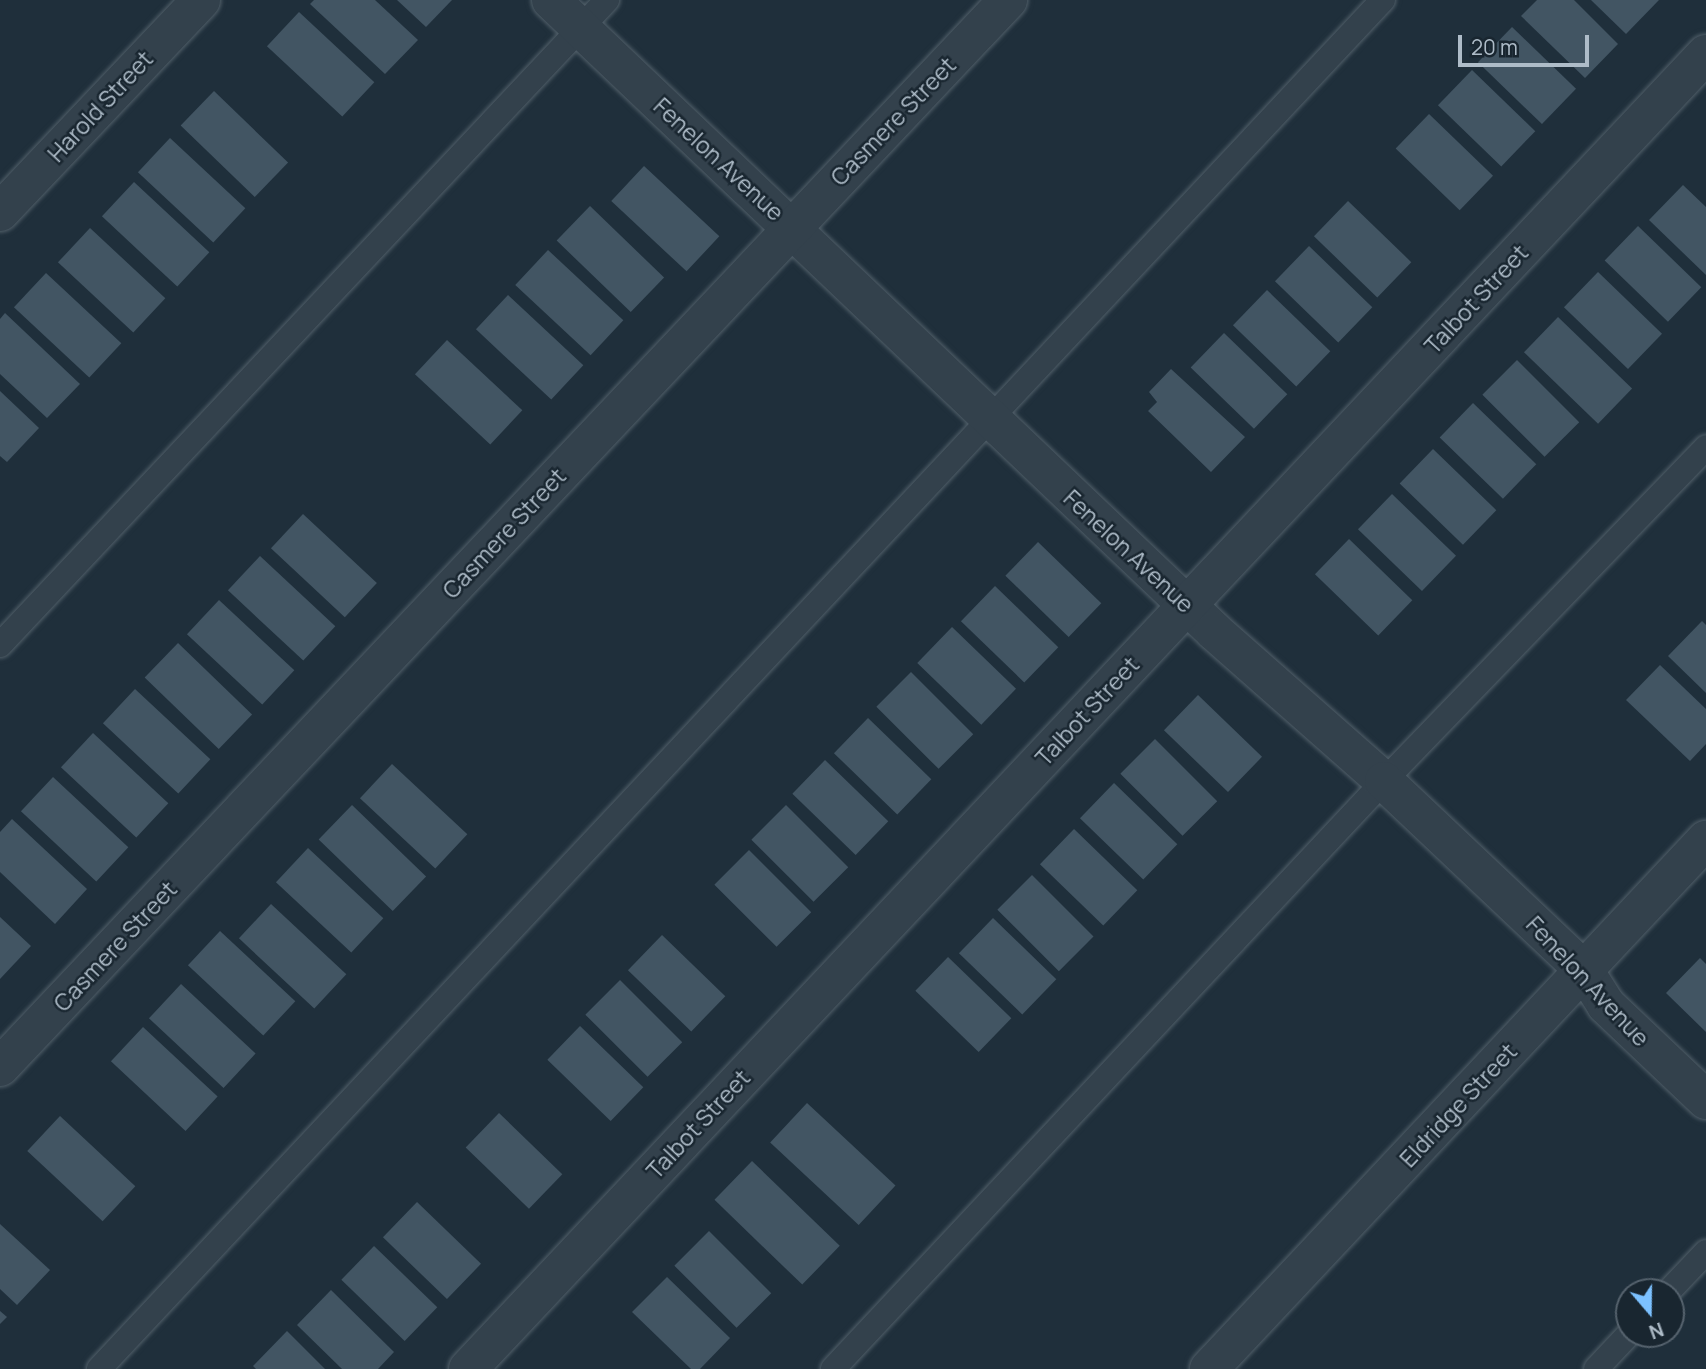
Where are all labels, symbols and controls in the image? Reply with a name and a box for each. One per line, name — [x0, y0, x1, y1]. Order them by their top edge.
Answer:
scale bar — [1461, 21, 1592, 65]
text: 20 m — [1471, 33, 1518, 61]
street label: Harold Street — [42, 45, 158, 167]
street label: Casmere Street — [825, 51, 961, 191]
street label: Fenelon Avenue — [648, 92, 790, 226]
street label: Talbot Street — [1419, 239, 1533, 359]
street label: Casmere Street — [437, 462, 571, 604]
street label: Fenelon Avenue — [1058, 484, 1200, 618]
street label: Talbot Street — [1030, 651, 1144, 771]
street label: Casmere Street — [48, 875, 182, 1017]
street label: Fenelon Avenue — [1521, 910, 1655, 1052]
street label: Eldridge Street — [1394, 1038, 1522, 1172]
street label: Talbot Street — [641, 1064, 755, 1184]
north arrow — [1615, 1278, 1685, 1348]
text: N — [1646, 1316, 1667, 1345]

